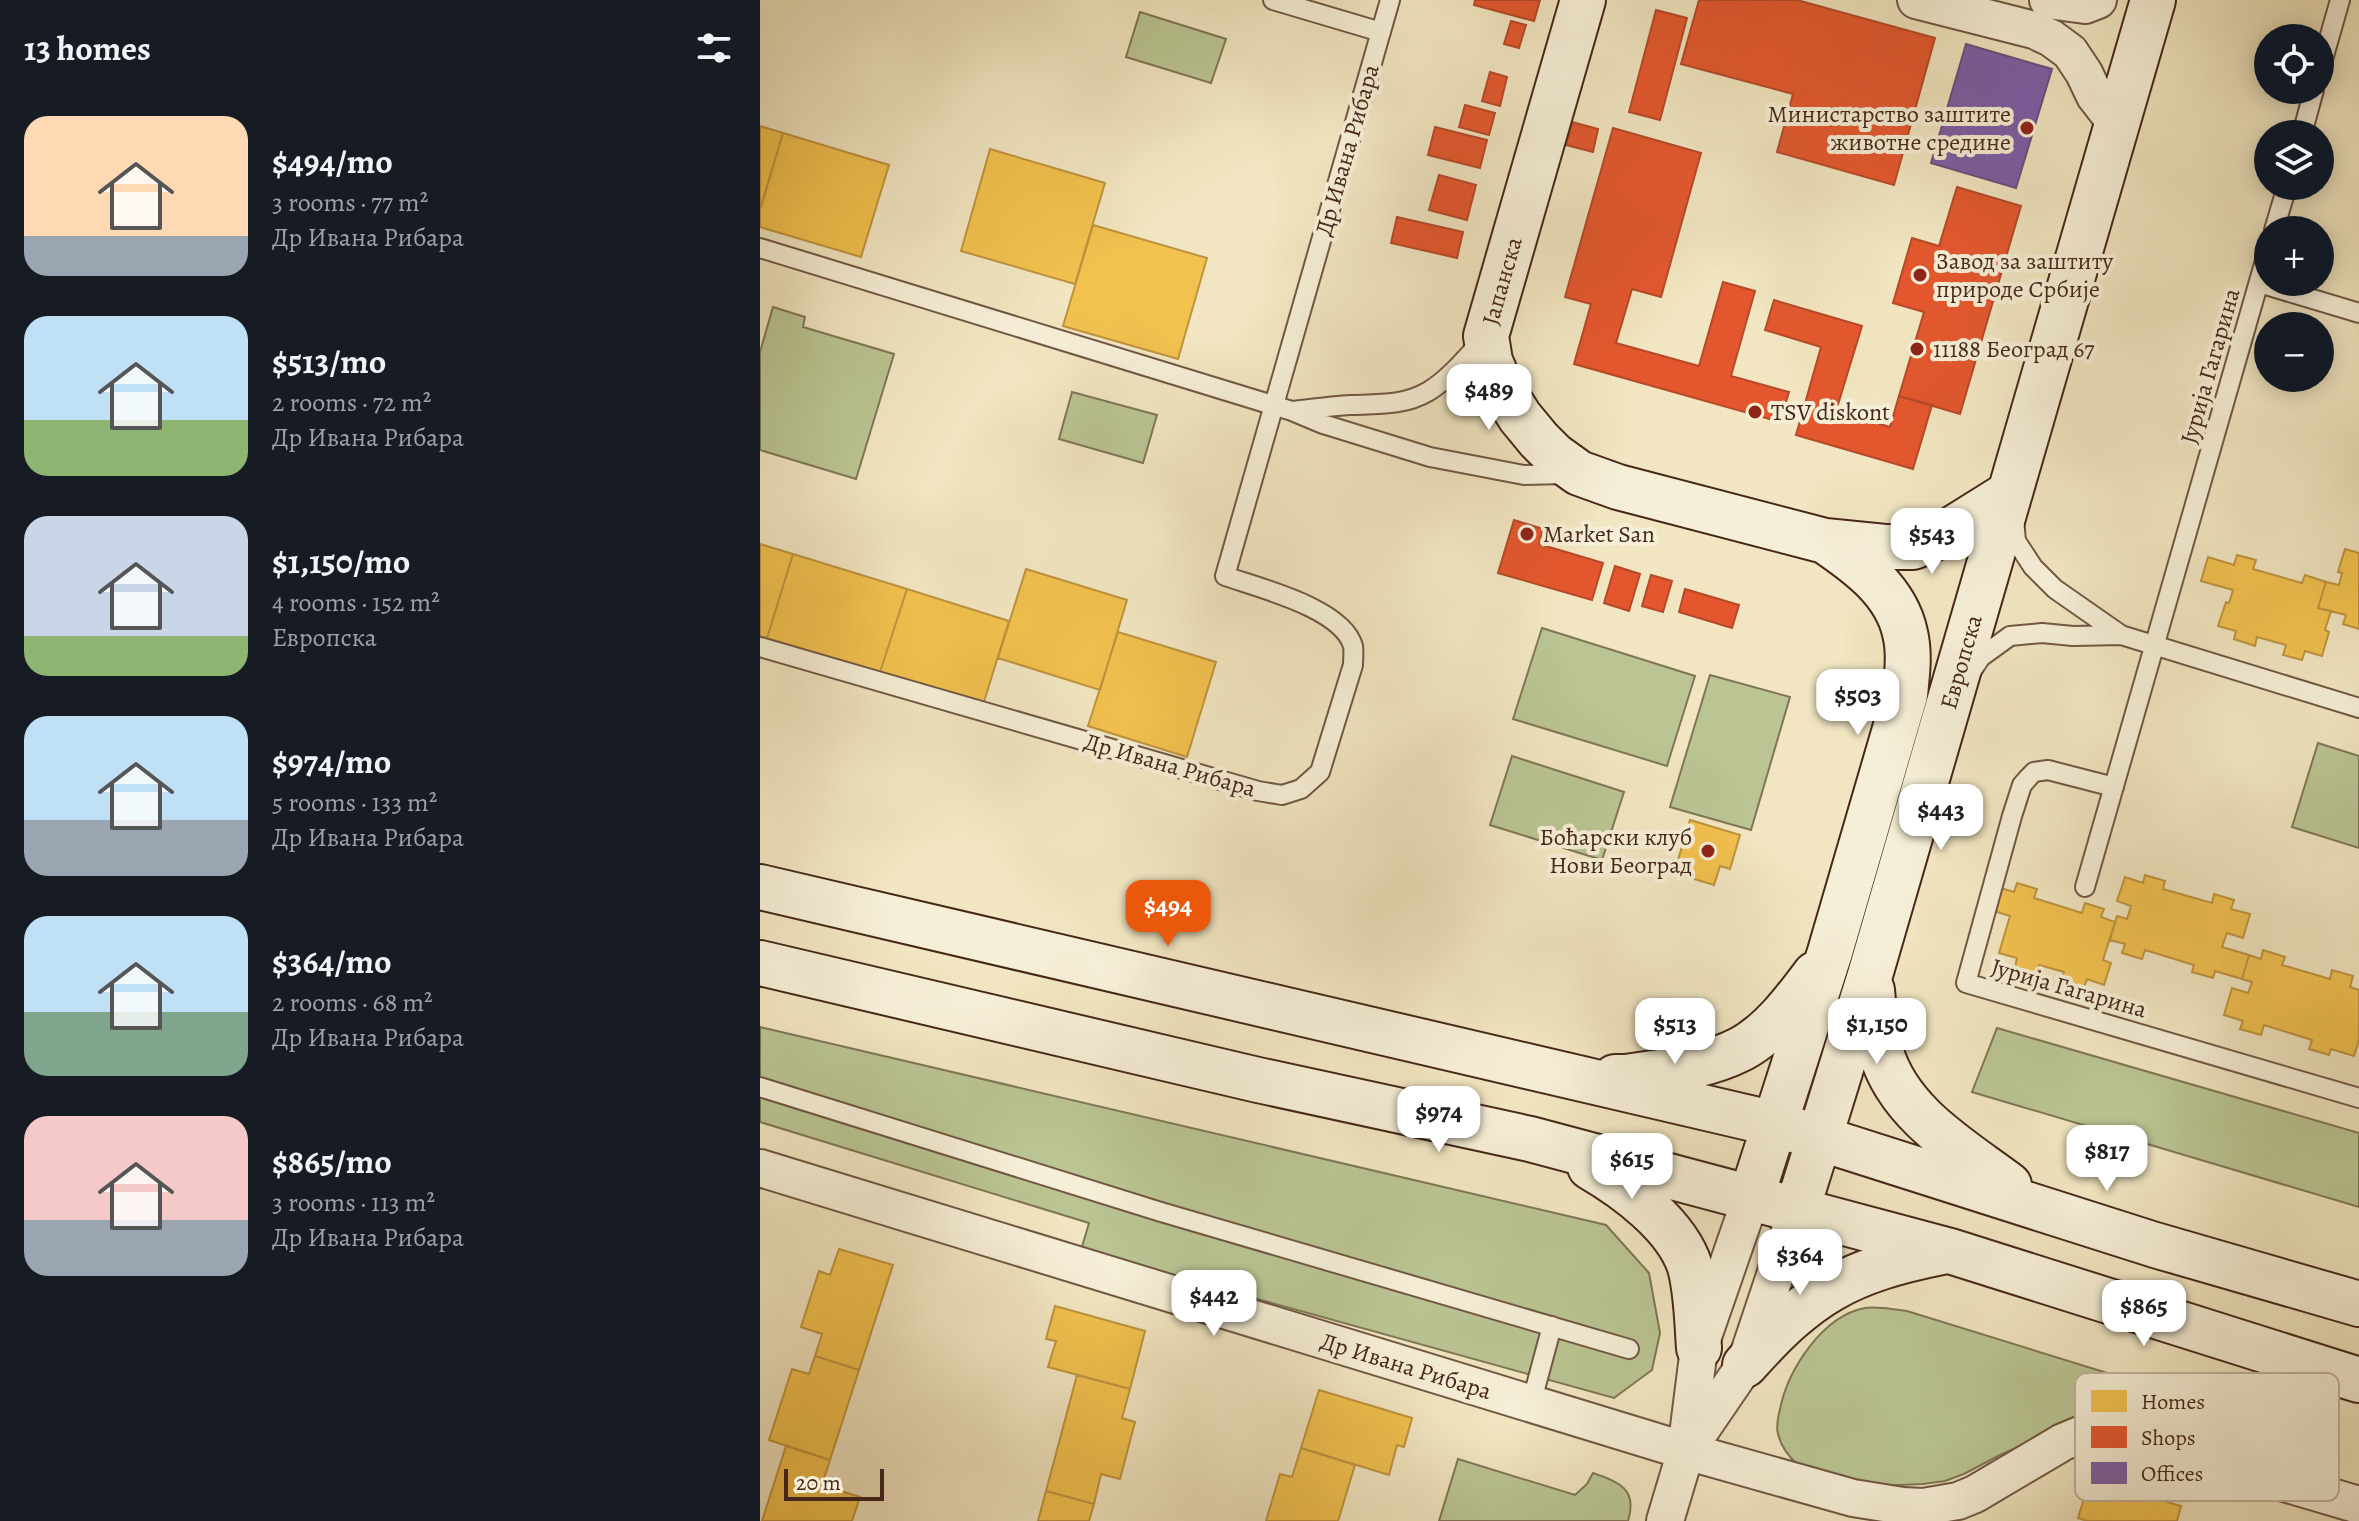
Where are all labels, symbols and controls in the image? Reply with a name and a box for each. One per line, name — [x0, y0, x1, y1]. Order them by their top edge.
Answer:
map controls — [2254, 24, 2334, 392]
button: locate — [2254, 24, 2334, 104]
text: 13 homes — [24, 25, 151, 72]
icon: filters — [692, 26, 736, 70]
street label: Др Ивана Рибара — [1307, 60, 1387, 240]
place label: Министарство заштите животне средине — [1767, 98, 2011, 158]
marker: Министарство заштите животне средине — [2018, 119, 2036, 137]
button: layers — [2254, 120, 2334, 200]
text: $494/mo — [272, 138, 393, 185]
icon: home — [88, 148, 184, 244]
text: 3 rooms · 77 m² — [272, 185, 428, 220]
button: + — [2254, 216, 2334, 296]
text: Др Ивана Рибара — [272, 220, 464, 255]
street label: Јапанска — [1474, 233, 1530, 329]
place label: Завод за заштиту природе Србије — [1936, 245, 2113, 305]
marker: Завод за заштиту природе Србије — [1911, 266, 1929, 284]
street label: Јурија Гагарина — [2172, 284, 2248, 448]
button: − — [2254, 312, 2334, 392]
place label: 11188 Београд 67 — [1933, 333, 2095, 365]
text: $513/mo — [272, 338, 386, 385]
marker: 11188 Београд 67 — [1908, 340, 1926, 358]
icon: home — [88, 348, 184, 444]
pin: $489 — [1442, 364, 1536, 432]
text: $489 — [1465, 372, 1513, 407]
text: 2 rooms · 72 m² — [272, 385, 431, 420]
place label: TSV diskont — [1771, 396, 1890, 428]
marker: TSV diskont — [1746, 403, 1764, 421]
text: Др Ивана Рибара — [272, 420, 464, 455]
pin: $543 — [1885, 508, 1979, 576]
text: $543 — [1909, 516, 1955, 551]
place label: Market San — [1543, 518, 1655, 550]
marker: Market San — [1518, 525, 1536, 543]
text: $1,150/mo — [272, 538, 410, 585]
icon: home — [88, 548, 184, 644]
text: 4 rooms · 152 m² — [272, 585, 440, 620]
street label: Европска — [1932, 611, 1990, 713]
text: Европска — [272, 620, 377, 655]
pin: $503 — [1811, 669, 1905, 737]
text: $503 — [1834, 677, 1882, 712]
street label: Др Ивана Рибара — [1080, 725, 1260, 805]
text: $974/mo — [272, 738, 391, 785]
icon: home — [88, 748, 184, 844]
pin: $443 — [1894, 784, 1988, 852]
text: 5 rooms · 133 m² — [272, 785, 437, 820]
text: $443 — [1917, 792, 1965, 827]
text: Др Ивана Рибара — [272, 820, 464, 855]
place label: Боћарски клуб Нови Београд — [1539, 821, 1692, 881]
marker: Боћарски клуб Нови Београд — [1699, 842, 1717, 860]
pin: $494 — [1121, 880, 1215, 948]
text: $494 — [1144, 888, 1192, 923]
text: $364/mo — [272, 938, 392, 985]
icon: home — [88, 948, 184, 1044]
street label: Јурија Гагарина — [1987, 950, 2151, 1026]
text: 2 rooms · 68 m² — [272, 985, 433, 1020]
pin: $513 — [1628, 998, 1722, 1066]
pin: $1,150 — [1812, 998, 1942, 1066]
text: $513 — [1653, 1006, 1697, 1041]
text: $1,150 — [1846, 1006, 1908, 1041]
text: Др Ивана Рибара — [272, 1020, 464, 1055]
pin: $974 — [1392, 1086, 1486, 1154]
text: $974 — [1415, 1094, 1463, 1129]
pin: $817 — [2060, 1125, 2154, 1193]
pin: $615 — [1585, 1133, 1679, 1201]
text: $817 — [2084, 1133, 2130, 1168]
text: $865/mo — [272, 1138, 392, 1185]
text: $615 — [1610, 1141, 1654, 1176]
icon: home — [88, 1148, 184, 1244]
text: 3 rooms · 113 m² — [272, 1185, 435, 1220]
text: Др Ивана Рибара — [272, 1220, 464, 1255]
pin: $364 — [1753, 1229, 1847, 1297]
text: $364 — [1776, 1237, 1824, 1272]
pin: $442 — [1167, 1270, 1261, 1338]
text: $442 — [1189, 1278, 1239, 1313]
pin: $865 — [2097, 1280, 2191, 1348]
text: $865 — [2120, 1288, 2168, 1323]
street label: Др Ивана Рибара — [1317, 1325, 1495, 1407]
legend — [2075, 1373, 2339, 1501]
text: Homes — [2141, 1387, 2205, 1417]
text: Shops — [2141, 1423, 2196, 1453]
text: Offices — [2141, 1459, 2203, 1489]
scale bar — [784, 1465, 884, 1501]
text: 20 m — [796, 1468, 841, 1498]

